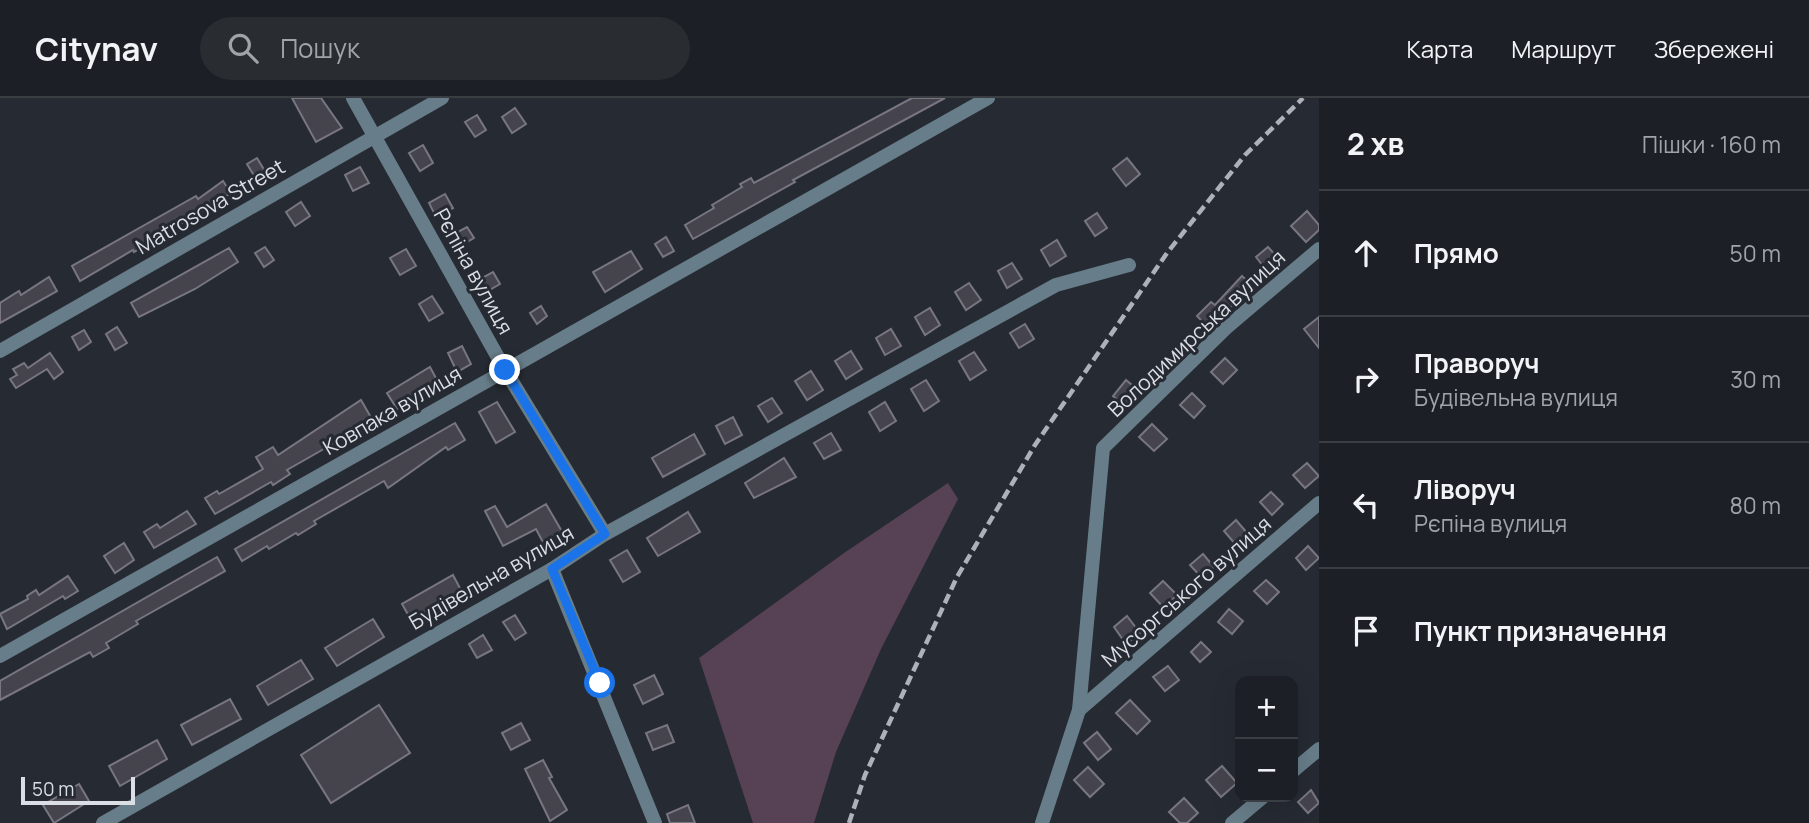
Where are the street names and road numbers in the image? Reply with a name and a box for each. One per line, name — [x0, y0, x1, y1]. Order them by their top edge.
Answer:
street label: Matrosova Street — [130, 152, 290, 260]
street label: Рєпіна вулиця — [428, 203, 520, 339]
street label: Володимирська вулиця — [1101, 243, 1291, 423]
street label: Ковпака вулиця — [318, 359, 466, 461]
street label: Мусоргського вулиця — [1095, 510, 1277, 672]
street label: Будівельна вулиця — [403, 518, 579, 636]

